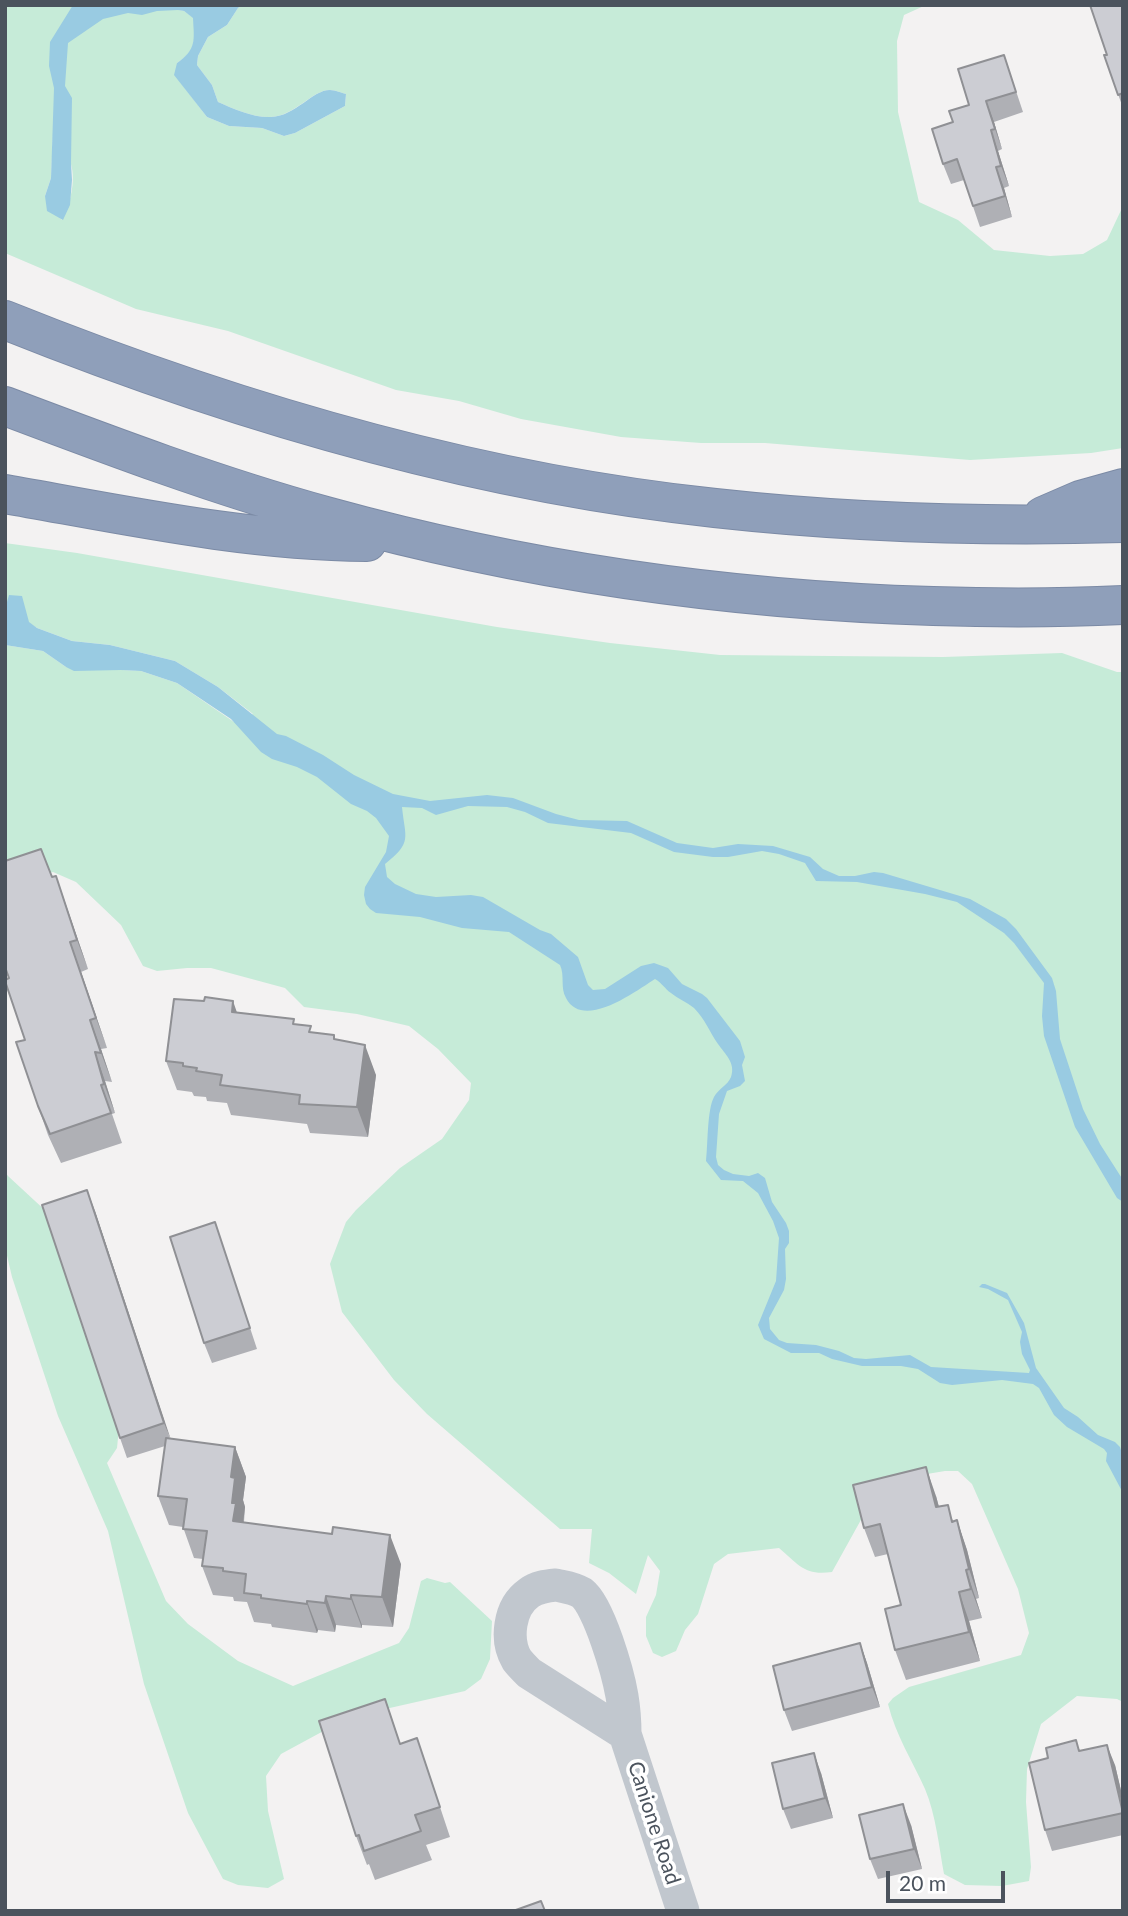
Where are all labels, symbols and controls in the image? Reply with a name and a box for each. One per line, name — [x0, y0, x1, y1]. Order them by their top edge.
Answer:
street label: Canione Road — [622, 1758, 686, 1888]
scale bar — [890, 1856, 1009, 1900]
text: 20 m — [899, 1870, 946, 1895]

